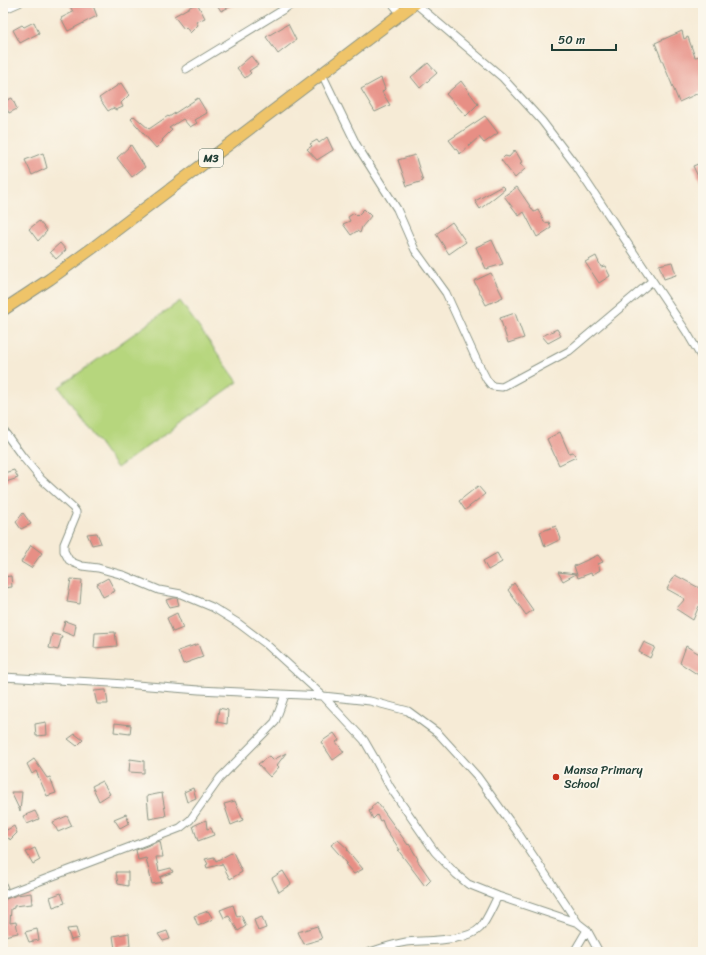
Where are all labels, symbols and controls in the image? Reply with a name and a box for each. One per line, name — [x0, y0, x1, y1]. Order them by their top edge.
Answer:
scale bar — [552, 26, 616, 52]
text: 50 m — [558, 29, 585, 51]
road number: M3 — [199, 149, 223, 167]
place label: Mansa Primary School — [564, 759, 643, 795]
marker: Mansa Primary School — [551, 772, 561, 782]

